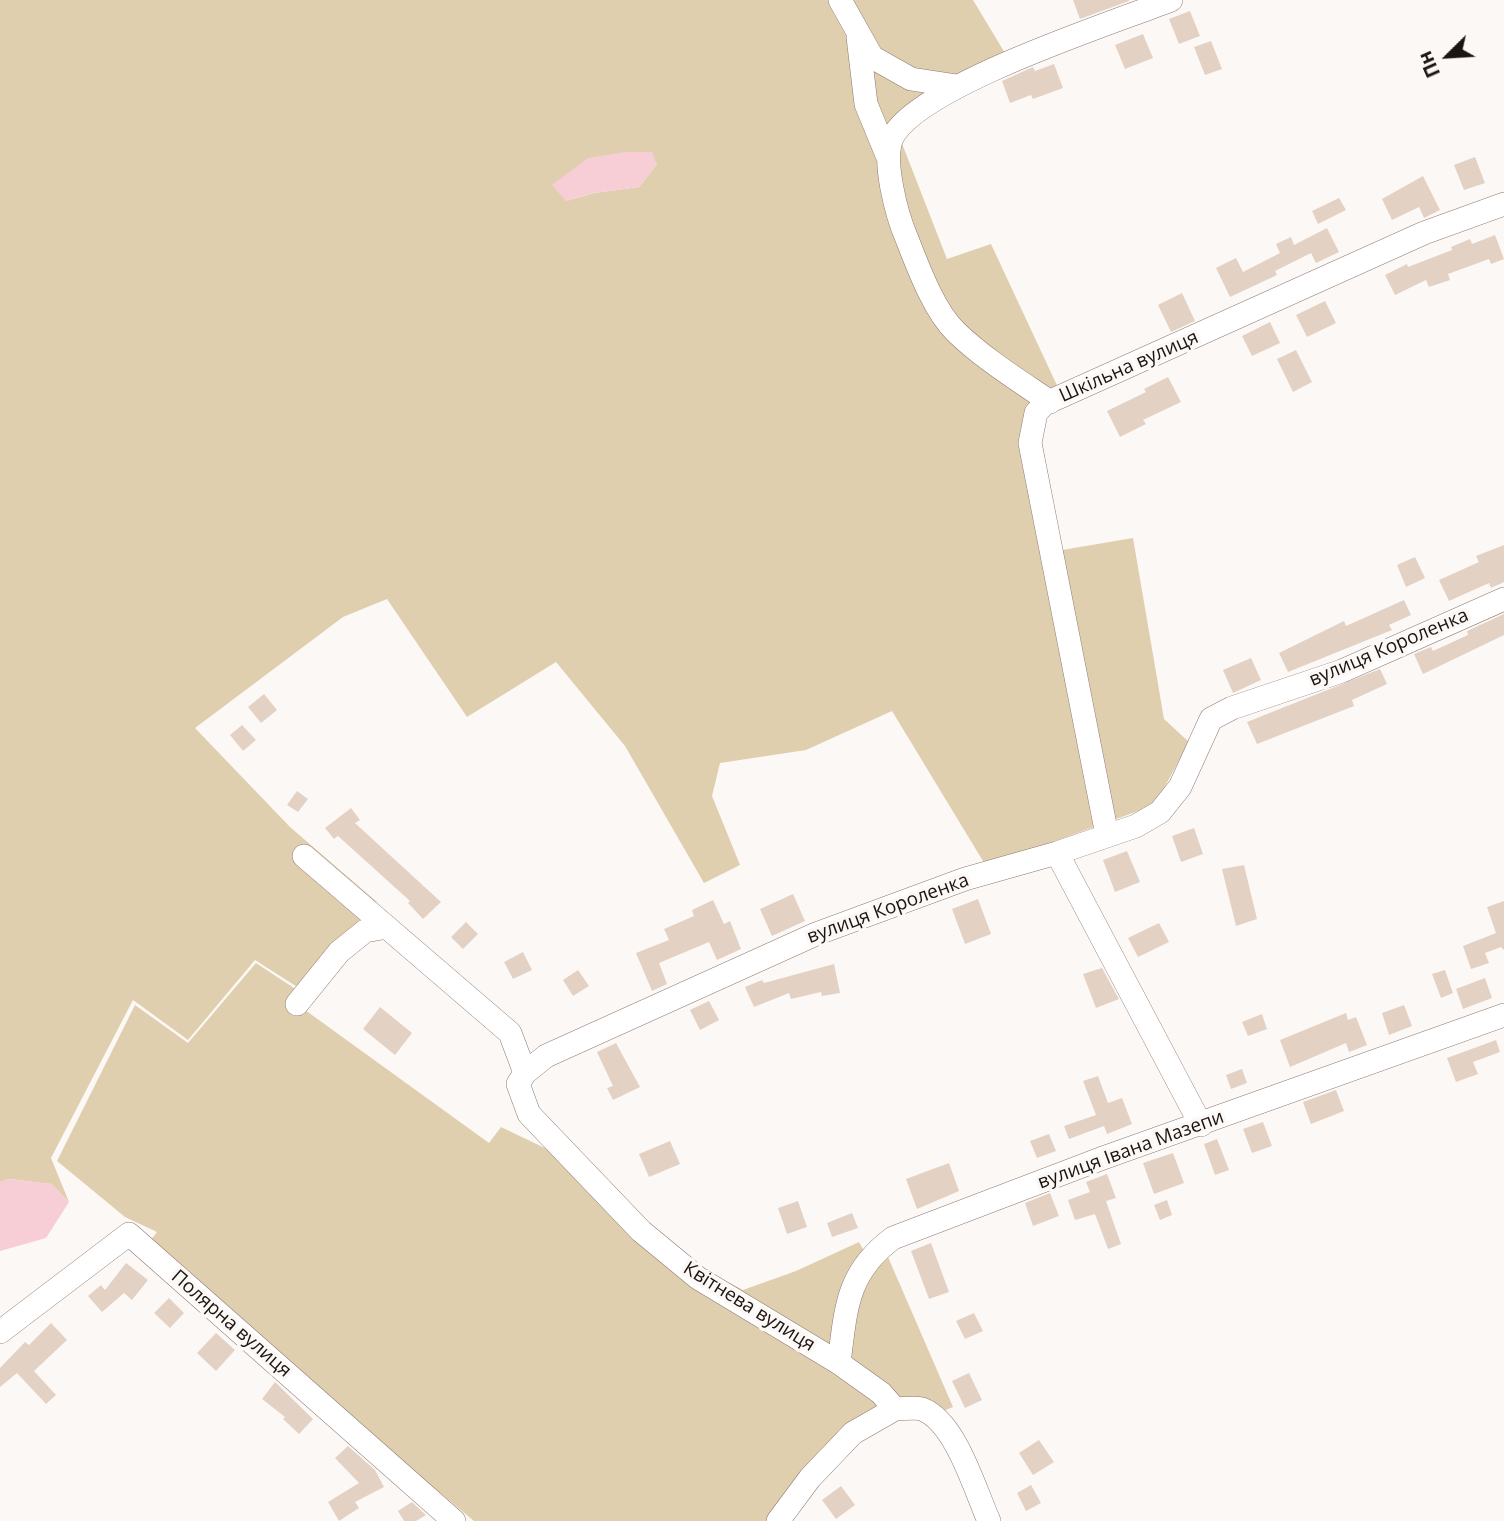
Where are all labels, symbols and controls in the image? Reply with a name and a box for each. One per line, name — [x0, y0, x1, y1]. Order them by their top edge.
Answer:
north arrow — [1413, 21, 1483, 91]
text: Пн — [1411, 47, 1446, 82]
street label: Шкільна вулиця — [1056, 326, 1202, 408]
street label: вулиця Короленка — [1306, 604, 1472, 692]
street label: вулиця Короленка — [804, 869, 972, 949]
street label: вулиця Івана Мазепи — [1035, 1106, 1227, 1194]
street label: Квітнева вулиця — [679, 1257, 819, 1357]
street label: Полярна вулиця — [166, 1266, 296, 1382]

